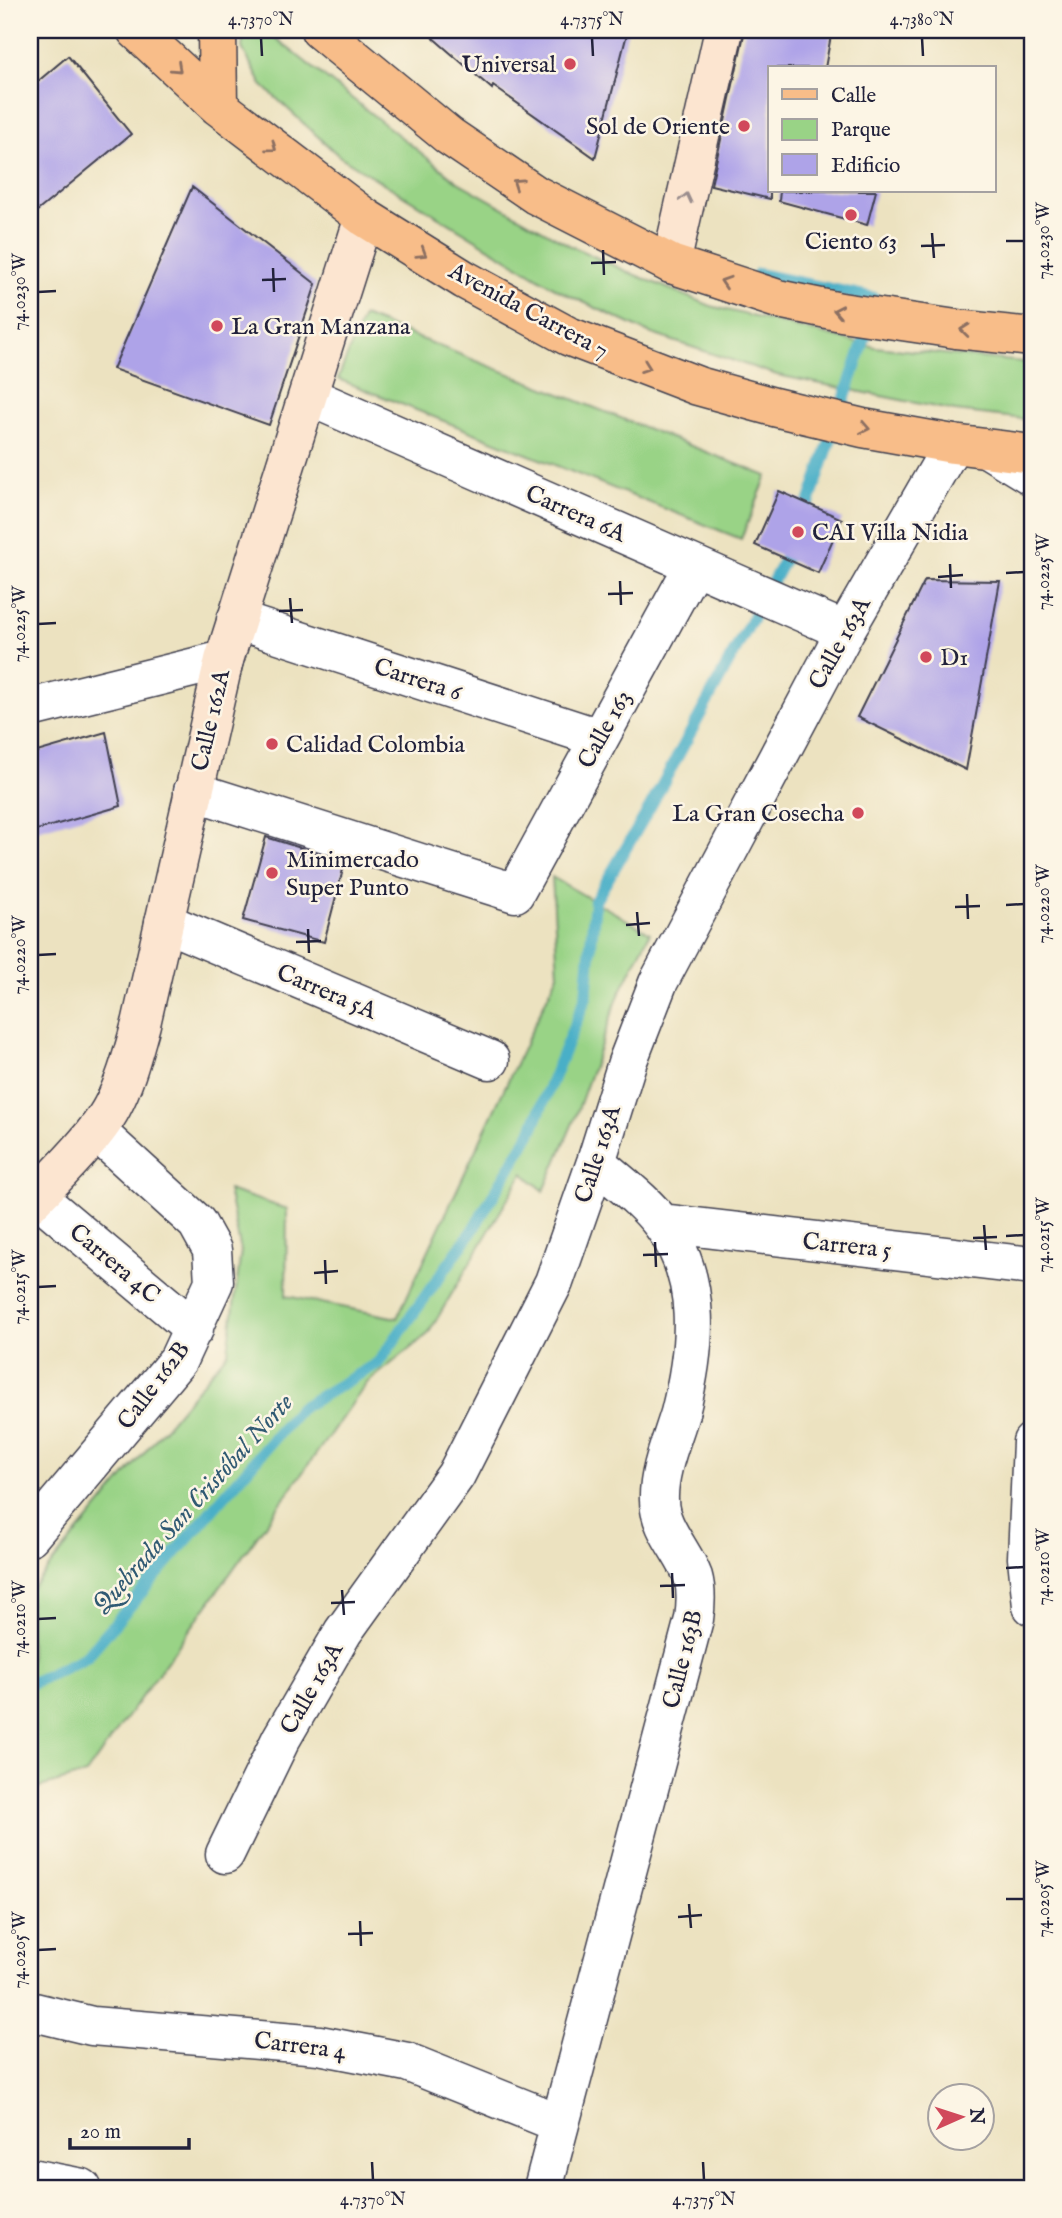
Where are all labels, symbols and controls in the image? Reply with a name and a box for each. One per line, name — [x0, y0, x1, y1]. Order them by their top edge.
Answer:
text: 4.7370°N — [228, 9, 294, 32]
text: 4.7375°N — [560, 9, 624, 32]
text: 4.7380°N — [890, 9, 955, 32]
place label: Universal — [461, 50, 556, 81]
marker: Universal — [562, 56, 578, 72]
one-way arrow — [169, 60, 182, 72]
legend — [768, 66, 996, 192]
text: Calle — [831, 83, 876, 110]
place label: Sol de Oriente — [586, 112, 730, 143]
text: Parque — [831, 117, 891, 144]
marker: Sol de Oriente — [736, 118, 752, 134]
one-way arrow — [264, 139, 277, 152]
text: Edificio — [831, 153, 900, 180]
one-way arrow — [512, 178, 525, 191]
one-way arrow — [678, 192, 692, 204]
text: 74.0230°W — [1033, 202, 1056, 280]
marker: Ciento 63 — [843, 207, 859, 223]
place label: Ciento 63 — [805, 227, 897, 258]
one-way arrow — [415, 244, 428, 257]
text: 74.0230°W — [9, 253, 32, 331]
street label: Avenida Carrera 7 — [442, 256, 614, 366]
one-way arrow — [719, 276, 731, 290]
one-way arrow — [832, 304, 844, 319]
place label: La Gran Manzana — [231, 312, 411, 343]
marker: La Gran Manzana — [209, 318, 225, 334]
one-way arrow — [959, 323, 970, 338]
one-way arrow — [640, 359, 652, 373]
one-way arrow — [859, 420, 871, 435]
street label: Carrera 6A — [520, 478, 631, 551]
place label: CAI Villa Nidia — [812, 518, 969, 549]
marker: CAI Villa Nidia — [790, 524, 806, 540]
text: 74.0225°W — [1033, 533, 1056, 610]
text: 74.0225°W — [9, 585, 32, 662]
street label: Calle 163A — [802, 591, 879, 695]
place label: D1 — [940, 643, 968, 674]
marker: D1 — [918, 649, 934, 665]
street label: Carrera 6 — [370, 652, 466, 709]
street label: Calle 162A — [185, 666, 238, 774]
street label: Calle 163 — [571, 685, 639, 774]
place label: Calidad Colombia — [286, 730, 466, 761]
marker: Calidad Colombia — [264, 736, 280, 752]
place label: La Gran Cosecha — [672, 799, 845, 830]
marker: La Gran Cosecha — [850, 805, 866, 821]
place label: Minimercado Super Punto — [286, 845, 419, 904]
text: 74.0220°W — [1033, 864, 1056, 943]
marker: Minimercado Super Punto — [264, 865, 280, 881]
text: 74.0220°W — [9, 915, 32, 994]
street label: Carrera 5A — [272, 957, 382, 1028]
street label: Calle 163A — [568, 1101, 629, 1207]
text: 74.0215°W — [1033, 1197, 1056, 1272]
street label: Carrera 4C — [62, 1217, 166, 1311]
street label: Carrera 5 — [801, 1226, 893, 1267]
text: 74.0215°W — [9, 1249, 32, 1324]
street label: Calle 162B — [111, 1335, 198, 1436]
water label: Quebrada San Cristóbal Norte — [86, 1387, 301, 1621]
text: 74.0210°W — [1033, 1528, 1056, 1606]
text: 74.0210°W — [9, 1580, 32, 1658]
street label: Calle 163B — [656, 1607, 711, 1712]
street label: Calle 163A — [274, 1637, 351, 1740]
text: 74.0205°W — [1033, 1860, 1056, 1937]
text: 74.0205°W — [9, 1911, 32, 1988]
street label: Carrera 4 — [252, 2025, 348, 2068]
north arrow — [926, 2082, 996, 2152]
scale bar — [70, 2106, 189, 2150]
text: N — [964, 2106, 988, 2126]
text: 20 m — [80, 2119, 121, 2146]
text: 4.7370°N — [340, 2189, 406, 2212]
text: 4.7375°N — [672, 2189, 736, 2212]

